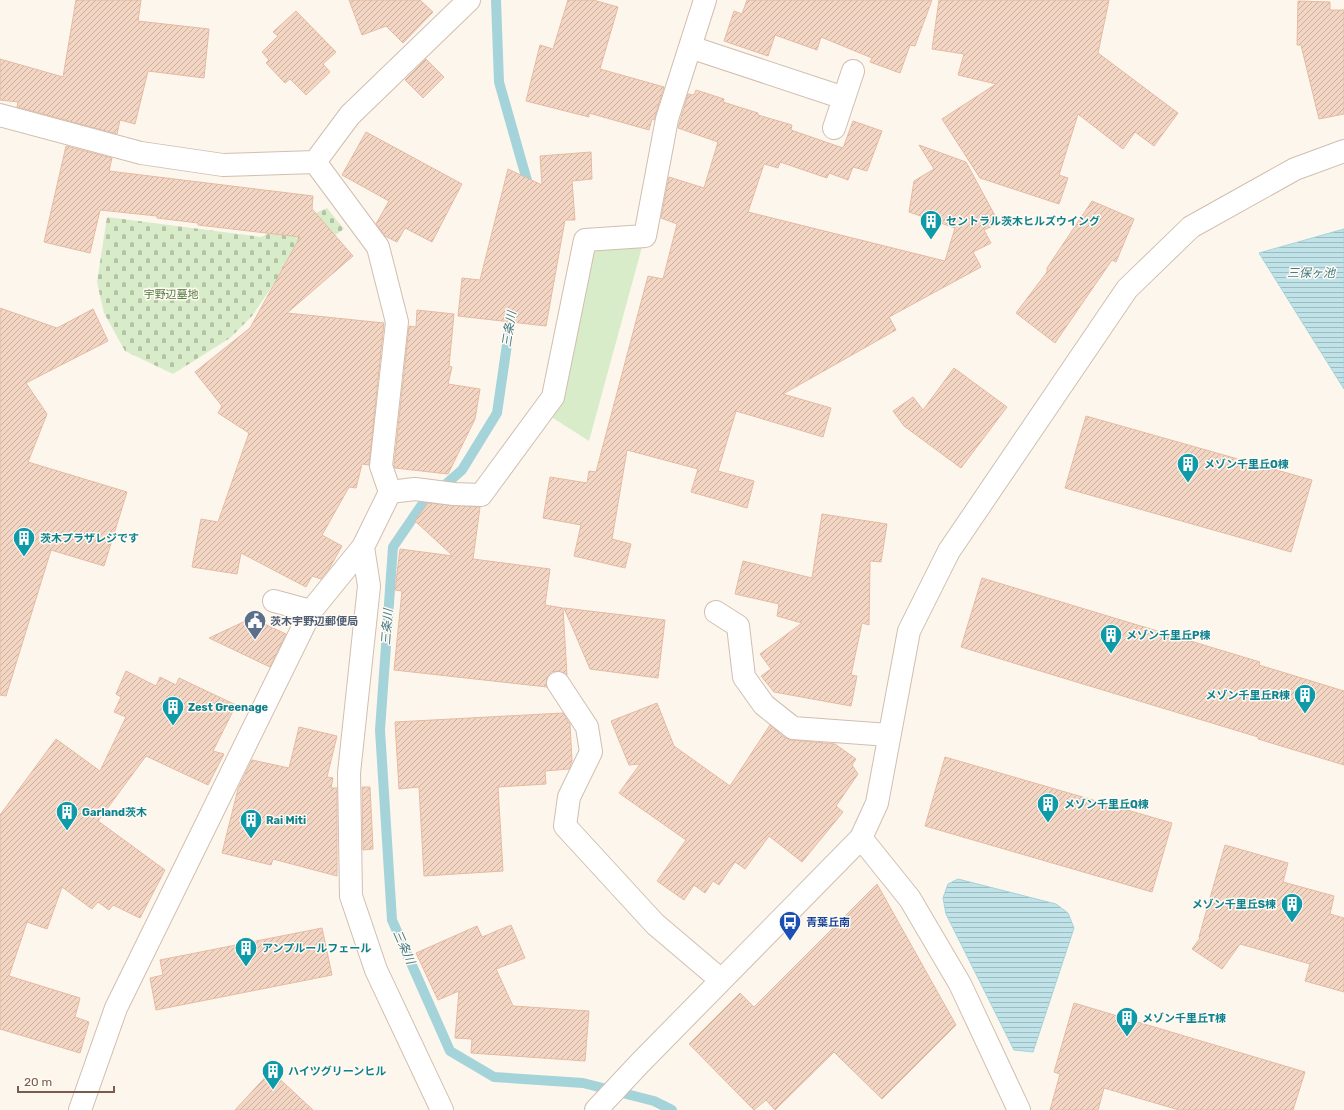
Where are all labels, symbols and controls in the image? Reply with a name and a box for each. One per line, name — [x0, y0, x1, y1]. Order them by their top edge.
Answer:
building icon: セントラル茨木ヒルズウイング — [918, 208, 944, 241]
place label: セントラル茨木ヒルズウイング — [946, 215, 1100, 228]
water label: 三保ヶ池 — [1287, 266, 1336, 280]
park label: 宇野辺墓地 — [144, 288, 199, 301]
water label: 三条川 — [499, 308, 519, 348]
building icon: メゾン千里丘O棟 — [1175, 451, 1201, 484]
place label: メゾン千里丘O棟 — [1204, 458, 1289, 471]
building icon: 茨木プラザレジです — [11, 525, 37, 558]
place label: 茨木プラザレジです — [40, 532, 139, 545]
water label: 三条川 — [379, 607, 395, 645]
public building icon: 茨木宇野辺郵便局 — [242, 608, 268, 641]
place label: 茨木宇野辺郵便局 — [270, 615, 358, 628]
building icon: メゾン千里丘P棟 — [1098, 622, 1124, 655]
place label: メゾン千里丘P棟 — [1126, 629, 1210, 642]
building icon: メゾン千里丘R棟 — [1292, 682, 1318, 715]
place label: メゾン千里丘R棟 — [1205, 689, 1290, 702]
building icon: Zest Greenage — [160, 694, 186, 727]
place label: Zest Greenage — [188, 701, 269, 714]
building icon: メゾン千里丘Q棟 — [1035, 791, 1061, 824]
place label: メゾン千里丘Q棟 — [1064, 798, 1149, 811]
building icon: Garland茨木 — [54, 799, 80, 832]
place label: Garland茨木 — [82, 806, 147, 819]
building icon: Rai Miti — [238, 807, 264, 840]
place label: Rai Miti — [266, 814, 306, 827]
building icon: メゾン千里丘S棟 — [1279, 891, 1305, 924]
place label: メゾン千里丘S棟 — [1192, 898, 1276, 911]
bus stop icon: 青葉丘南 — [777, 909, 803, 942]
place label: 青葉丘南 — [806, 916, 850, 929]
water label: 三条川 — [390, 928, 419, 968]
building icon: アンプルールフェール — [233, 935, 259, 968]
place label: アンプルールフェール — [262, 942, 371, 955]
building icon: メゾン千里丘T棟 — [1114, 1005, 1140, 1038]
place label: メゾン千里丘T棟 — [1142, 1012, 1226, 1025]
building icon: ハイツグリーンヒル — [260, 1058, 286, 1091]
place label: ハイツグリーンヒル — [288, 1065, 386, 1078]
scale bar — [18, 1068, 114, 1094]
text: 20 m — [24, 1075, 52, 1089]

